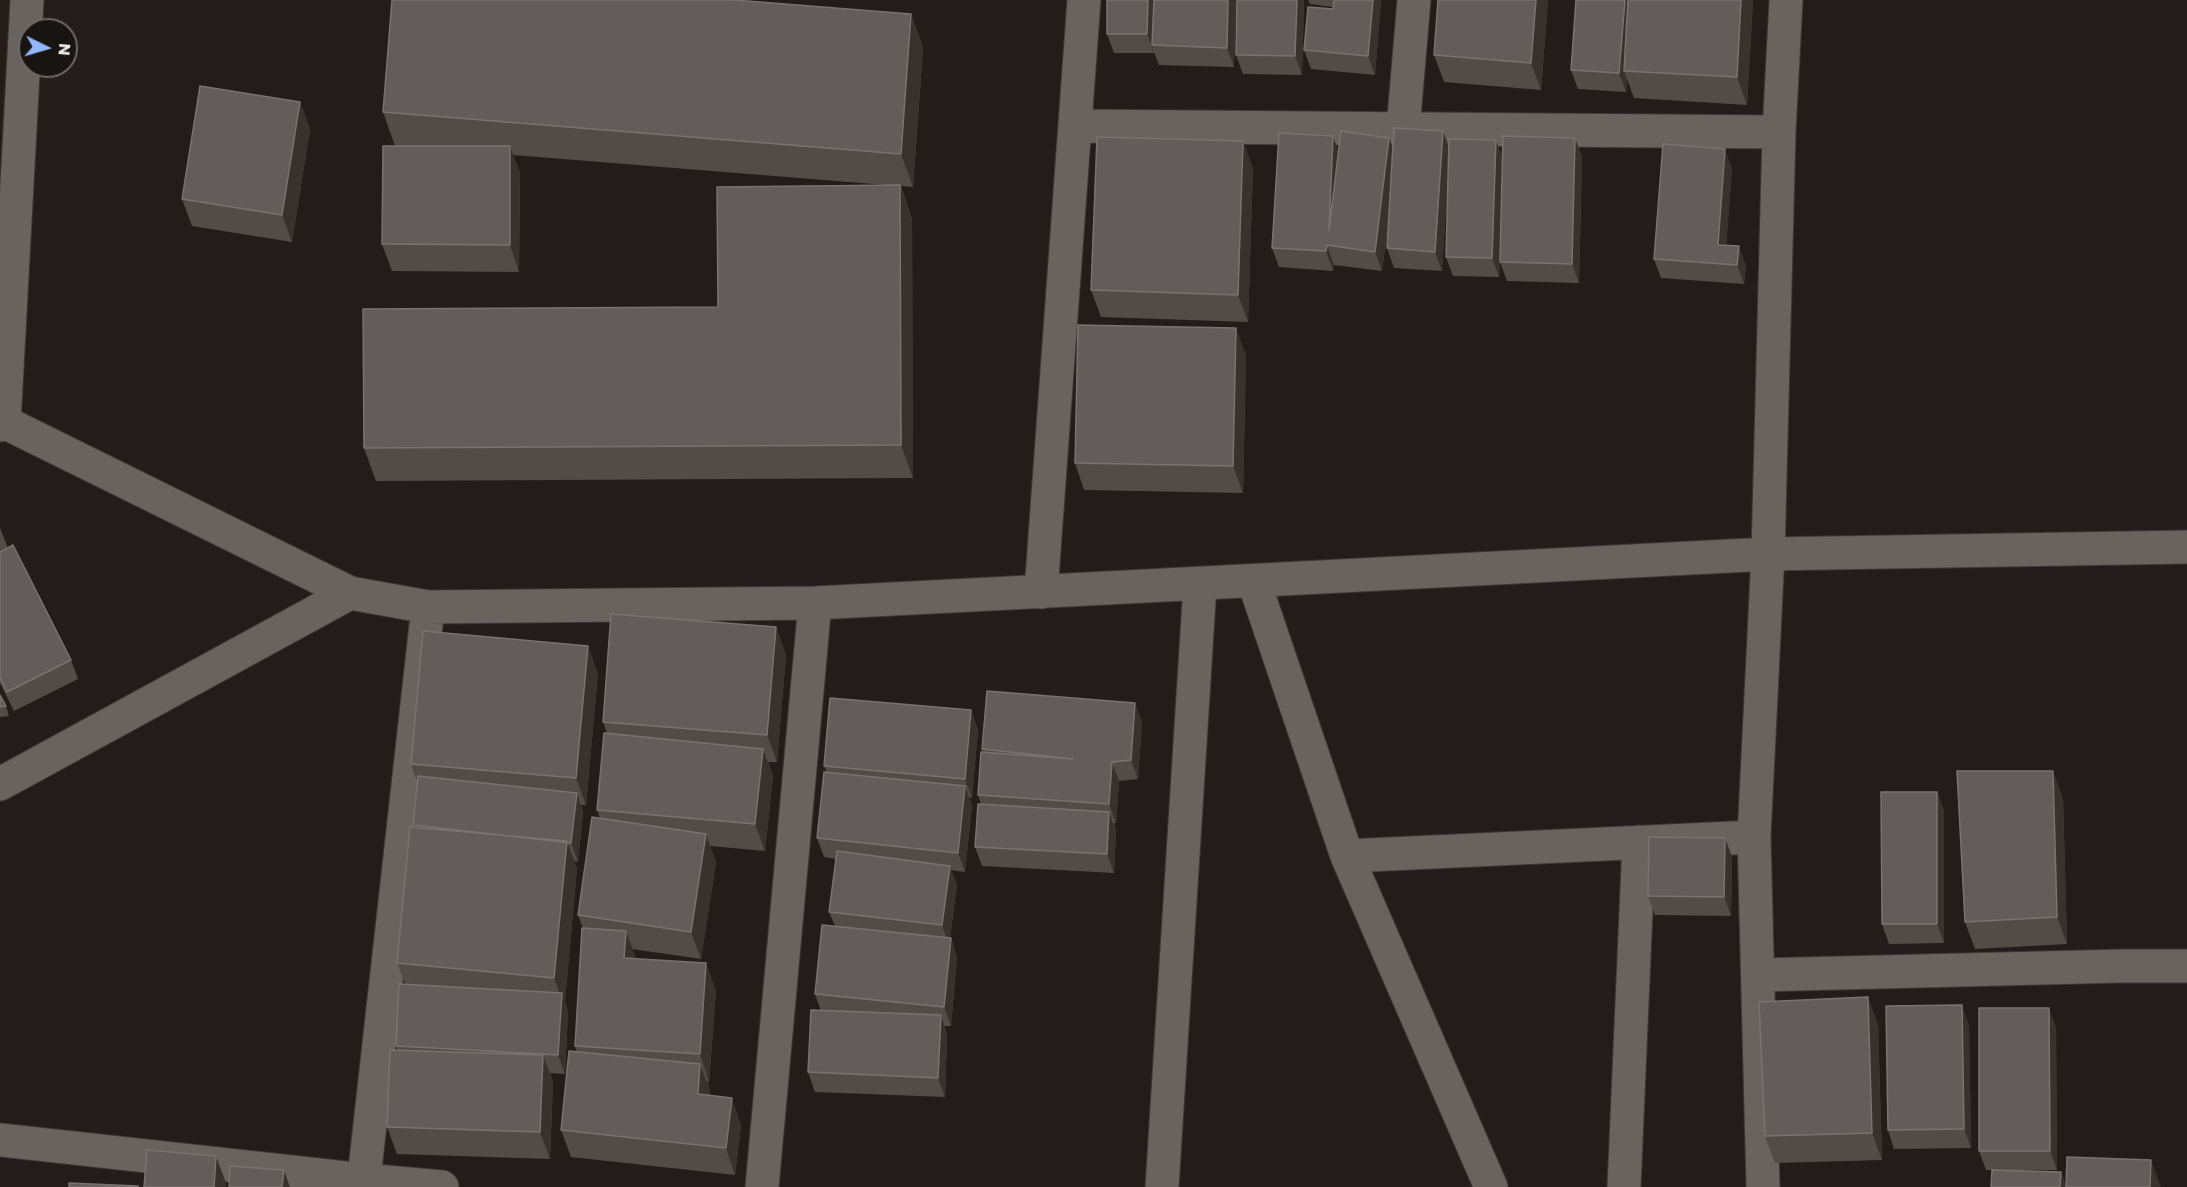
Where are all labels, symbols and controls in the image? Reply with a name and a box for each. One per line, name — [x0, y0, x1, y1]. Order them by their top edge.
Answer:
north arrow — [18, 18, 78, 78]
text: N — [52, 42, 76, 56]

